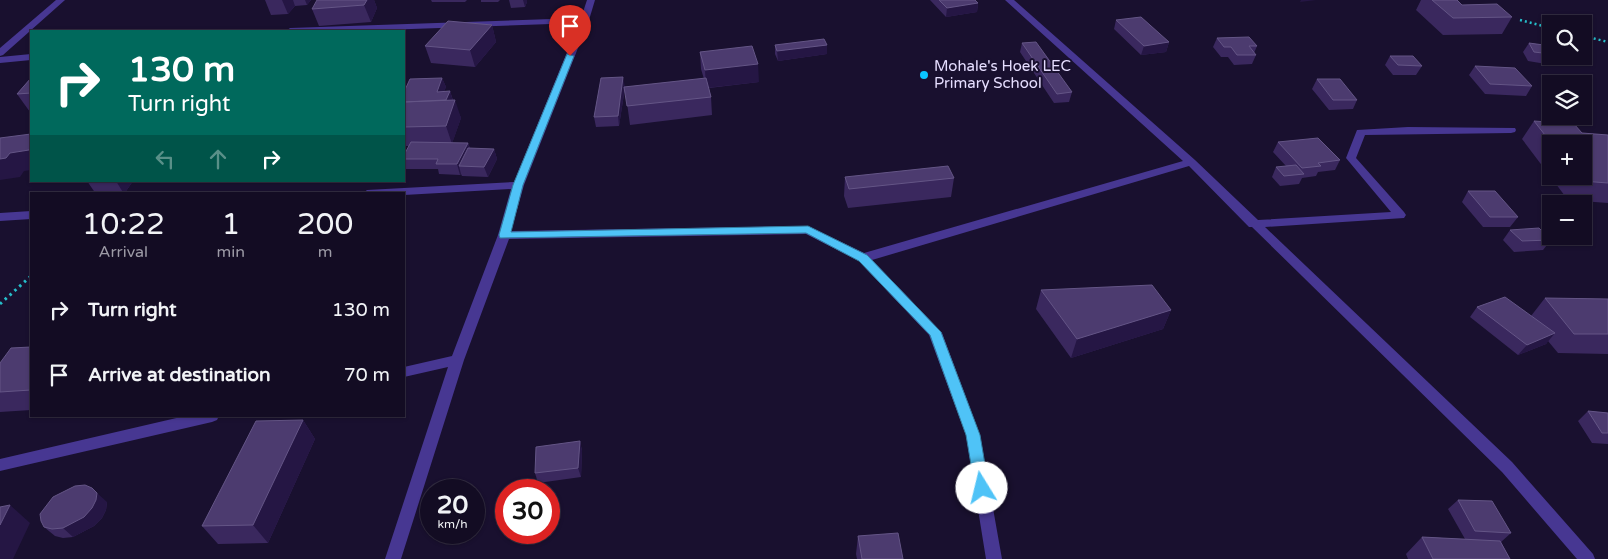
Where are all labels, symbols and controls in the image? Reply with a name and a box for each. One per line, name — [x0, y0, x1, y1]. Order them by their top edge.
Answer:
pin — [549, 5, 591, 56]
icon: arrive — [556, 12, 584, 40]
map controls — [1542, 15, 1592, 245]
button: search — [1542, 15, 1592, 65]
text: 130 m — [128, 49, 235, 91]
icon: right — [45, 50, 110, 115]
place label: Mohale's Hoek LEC Primary School — [934, 57, 1071, 92]
marker: Mohale's Hoek LEC Primary School — [918, 69, 930, 81]
button: layers — [1542, 75, 1592, 125]
text: Turn right — [128, 91, 230, 117]
button: + — [1542, 135, 1592, 185]
icon: left — [151, 145, 179, 173]
icon: ahead — [204, 145, 232, 173]
icon: right — [257, 145, 285, 173]
button: − — [1542, 195, 1592, 245]
text: 10:22 — [82, 206, 165, 243]
text: 1 — [221, 206, 240, 243]
text: 200 — [297, 206, 353, 243]
text: Arrival — [99, 242, 148, 262]
text: min — [217, 242, 245, 262]
text: m — [318, 242, 332, 262]
icon: right — [45, 296, 73, 324]
text: Turn right — [88, 299, 176, 321]
text: 130 m — [332, 299, 390, 321]
icon: arrive — [45, 361, 73, 389]
text: Arrive at destination — [88, 364, 271, 386]
text: 70 m — [344, 364, 390, 386]
position arrow — [955, 461, 1007, 513]
speed limit sign: 30 — [495, 479, 560, 544]
text: 20 — [437, 490, 468, 520]
text: km/h — [437, 517, 468, 531]

